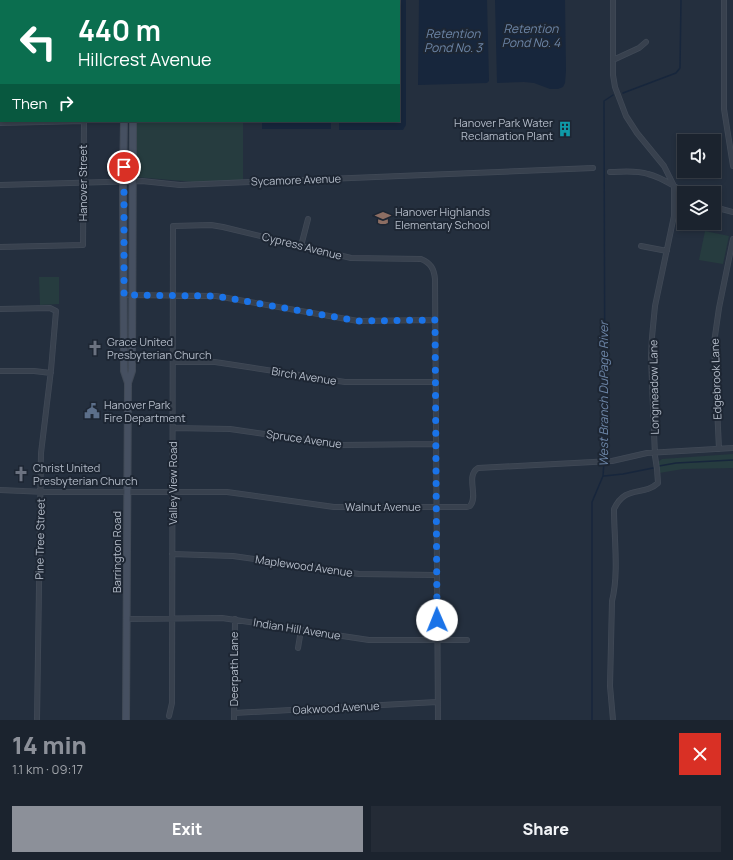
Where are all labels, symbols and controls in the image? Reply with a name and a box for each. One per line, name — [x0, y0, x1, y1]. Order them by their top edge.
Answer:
text: 440 m — [78, 11, 161, 49]
icon: left — [12, 16, 64, 68]
water label: Retention Pond No. 4 — [502, 20, 561, 51]
water label: Retention Pond No. 3 — [424, 25, 483, 56]
text: Hillcrest Avenue — [78, 47, 212, 71]
icon: right — [55, 92, 77, 114]
text: Then — [12, 93, 47, 114]
place label: Hanover Park Water Reclamation Plant — [454, 115, 553, 143]
building icon: Hanover Park Water Reclamation Plant — [556, 120, 574, 138]
map controls — [677, 134, 721, 230]
button: sound — [677, 134, 721, 178]
street label: Hanover Street — [75, 145, 90, 221]
pin — [107, 150, 141, 184]
icon: arrive — [113, 156, 135, 178]
street label: Sycamore Avenue — [251, 170, 342, 189]
button: layers — [677, 186, 721, 230]
place label: Hanover Highlands Elementary School — [395, 204, 490, 232]
school or university icon: Hanover Highlands Elementary School — [374, 209, 392, 227]
street label: Cypress Avenue — [261, 228, 344, 263]
water label: West Branch DuPage River — [595, 320, 612, 467]
place label: Grace United Presbyterian Church — [107, 334, 212, 362]
street label: Edgebrook Lane — [707, 338, 724, 420]
church icon: Grace United Presbyterian Church — [86, 339, 104, 357]
street label: Longmeadow Lane — [645, 339, 662, 435]
street label: Birch Avenue — [270, 363, 338, 388]
place label: Hanover Park Fire Department — [104, 397, 186, 425]
public building icon: Hanover Park Fire Department — [83, 402, 101, 420]
street label: Spruce Avenue — [265, 426, 343, 451]
street label: Valley View Road — [165, 441, 180, 525]
place label: Christ United Presbyterian Church — [33, 460, 138, 488]
church icon: Christ United Presbyterian Church — [12, 465, 30, 483]
street label: Pine Tree Street — [31, 498, 48, 580]
street label: Walnut Avenue — [345, 499, 421, 514]
street label: Barrington Road — [109, 511, 124, 593]
street label: Maplewood Avenue — [254, 551, 354, 580]
position arrow — [416, 599, 458, 641]
street label: Indian Hill Avenue — [252, 614, 342, 643]
street label: Deerpath Lane — [226, 631, 241, 706]
street label: Oakwood Avenue — [292, 698, 380, 717]
text: 14 min — [12, 728, 87, 761]
button: close — [679, 733, 721, 775]
text: 1.1 km · 09:17 — [12, 760, 83, 778]
button: Exit — [12, 806, 363, 852]
button: Share — [371, 806, 721, 852]

